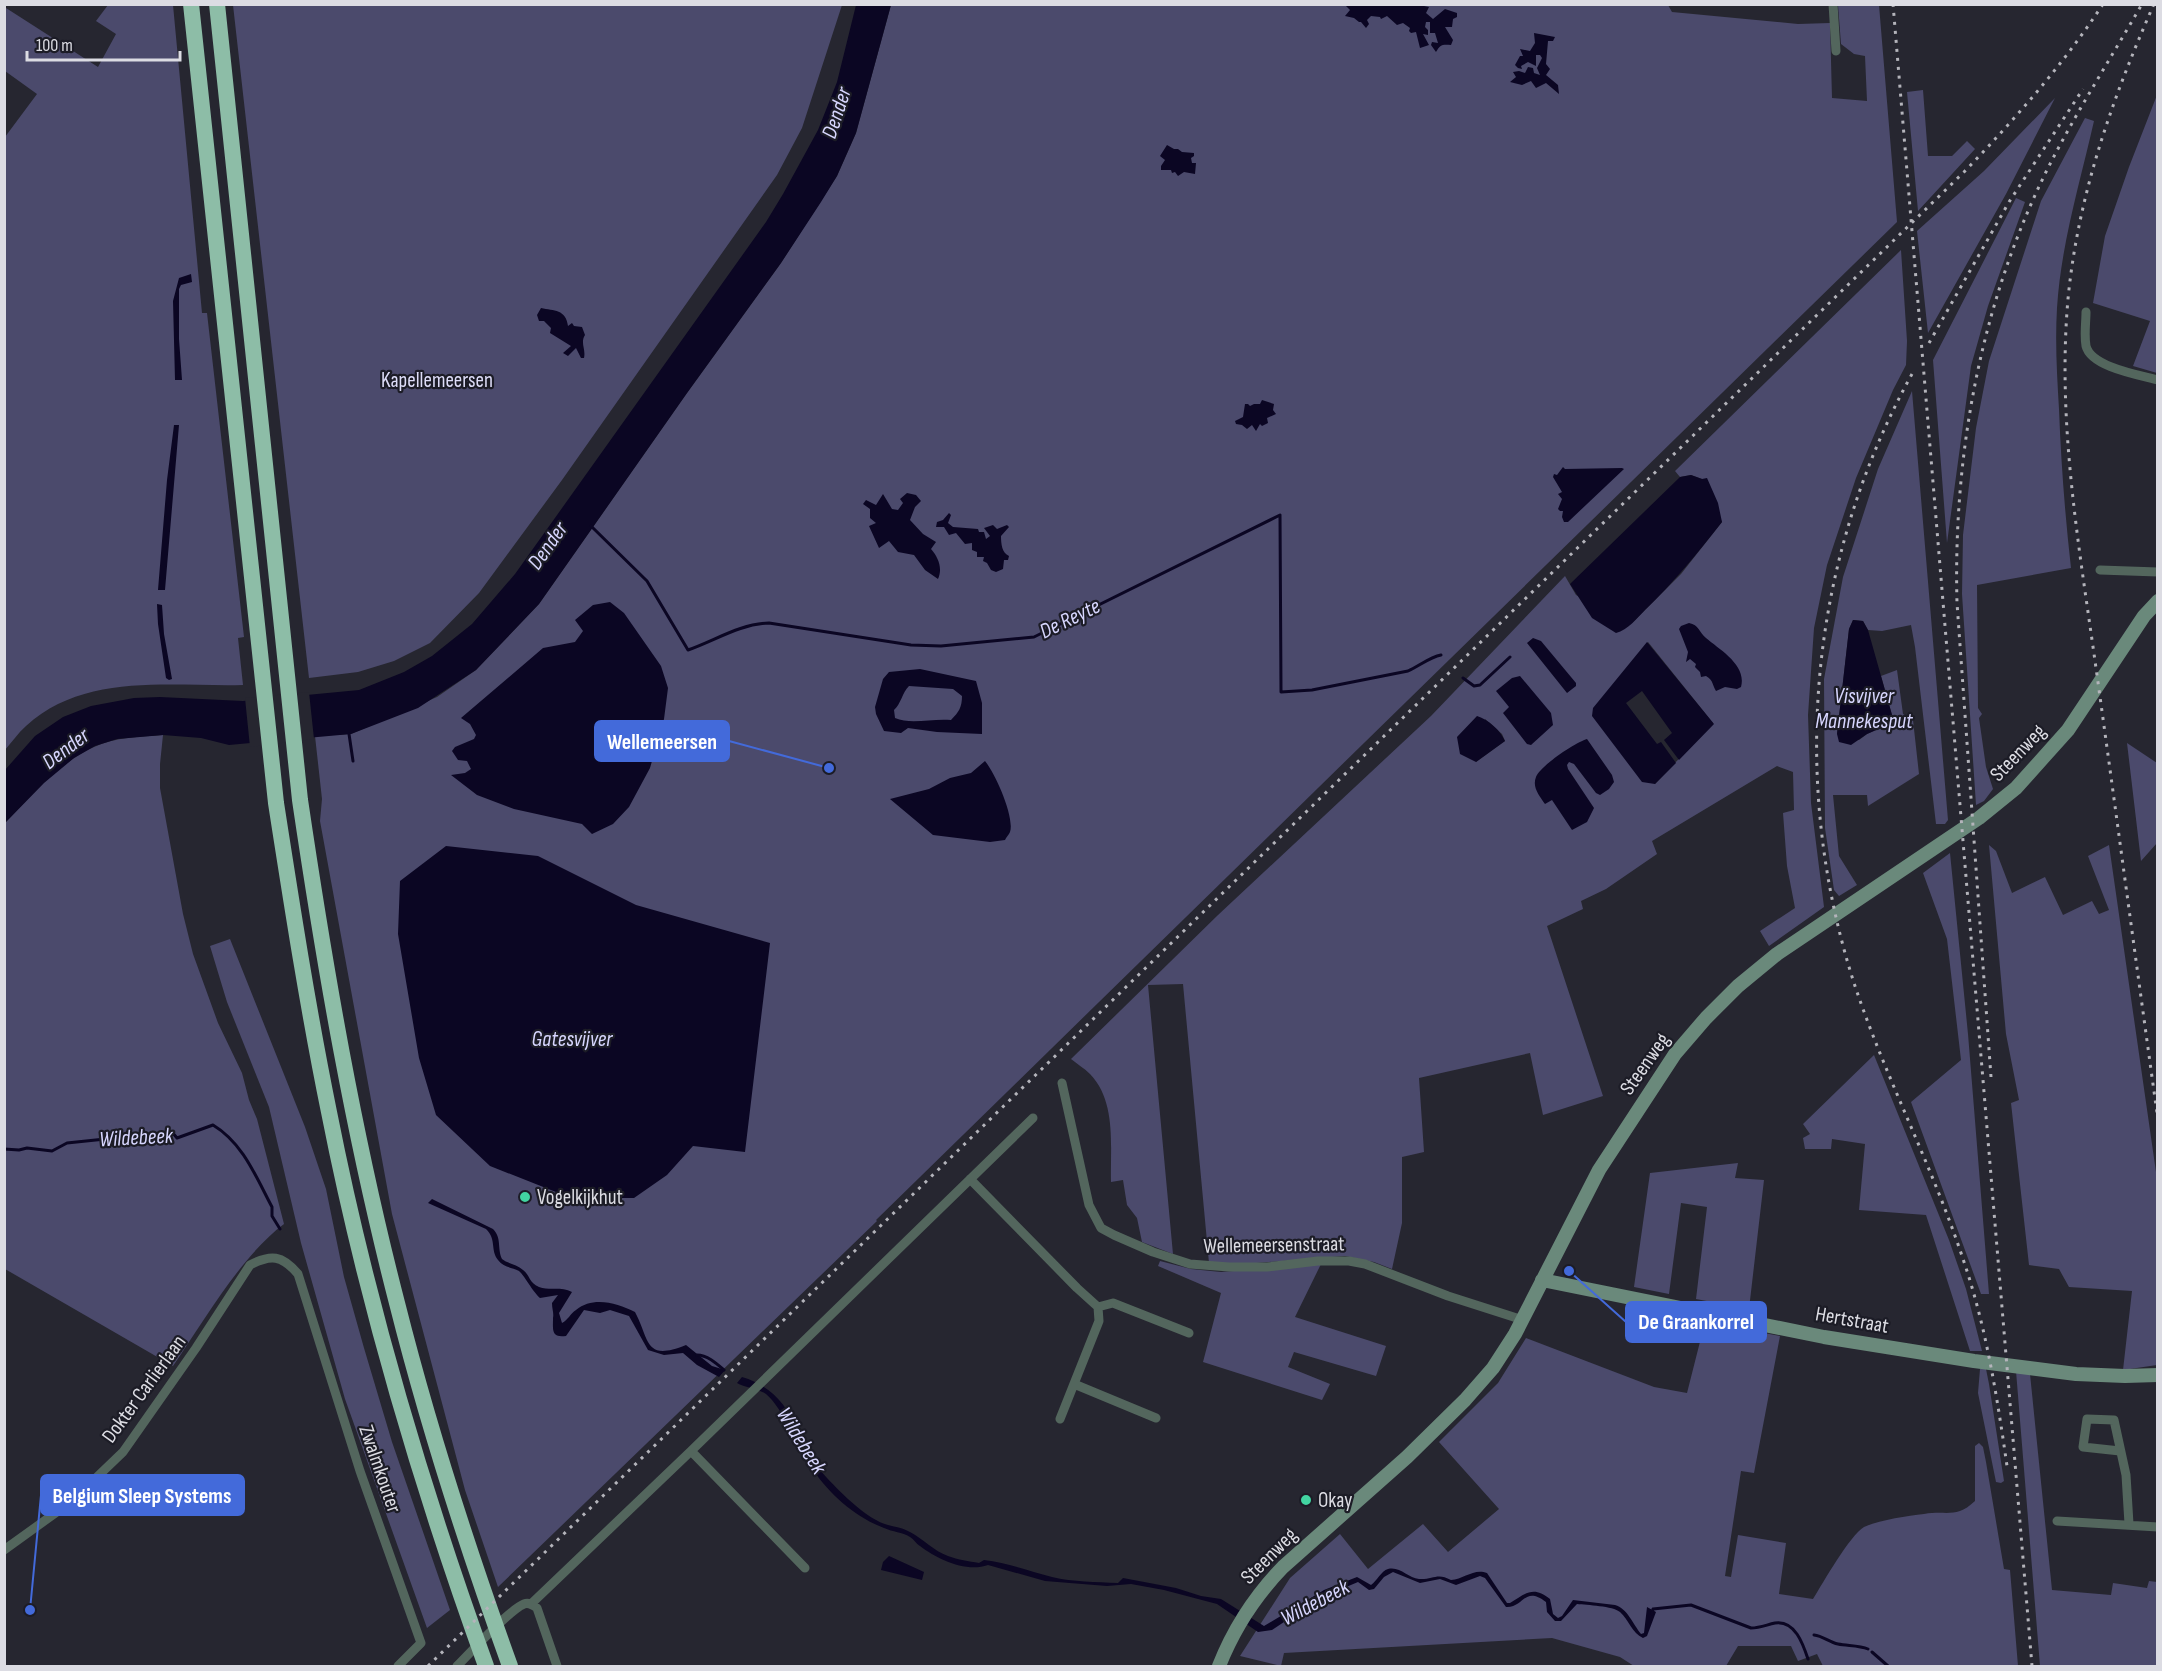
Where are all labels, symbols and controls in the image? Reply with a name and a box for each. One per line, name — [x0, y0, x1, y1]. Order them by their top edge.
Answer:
scale bar — [27, 24, 180, 62]
text: 100 m — [36, 35, 73, 56]
water label: Dender — [816, 83, 858, 142]
park label: Kapellemeersen — [381, 368, 493, 393]
water label: Dender — [522, 516, 574, 575]
water label: De Reyte — [1035, 593, 1105, 645]
water label: Visvijver Mannekesput — [1815, 683, 1914, 735]
street label: Steenweg — [1985, 719, 2051, 787]
callout: Wellemeersen — [595, 721, 729, 761]
water label: Dender — [37, 722, 96, 775]
text: Wellemeersen — [607, 729, 717, 756]
water label: Gatesvijver — [531, 1026, 613, 1053]
street label: Steenweg — [1615, 1028, 1675, 1100]
water label: Wildebeek — [98, 1123, 174, 1153]
place label: Vogelkijkhut — [537, 1185, 623, 1210]
marker: Vogelkijkhut — [518, 1190, 532, 1204]
street label: Wellemeersenstraat — [1203, 1231, 1345, 1259]
street label: Hertstraat — [1813, 1301, 1891, 1339]
callout: De Graankorrel — [1626, 1302, 1766, 1342]
text: De Graankorrel — [1638, 1309, 1754, 1336]
street label: Dokter Carlierlaan — [97, 1330, 191, 1448]
water label: Wildebeek — [770, 1403, 832, 1480]
street label: Zwalmkouter — [353, 1422, 407, 1516]
callout: Belgium Sleep Systems — [41, 1475, 244, 1515]
text: Belgium Sleep Systems — [53, 1483, 231, 1510]
place label: Okay — [1318, 1488, 1352, 1513]
marker: Okay — [1299, 1493, 1313, 1507]
street label: Steenweg — [1236, 1523, 1302, 1589]
water label: Wildebeek — [1276, 1573, 1355, 1632]

